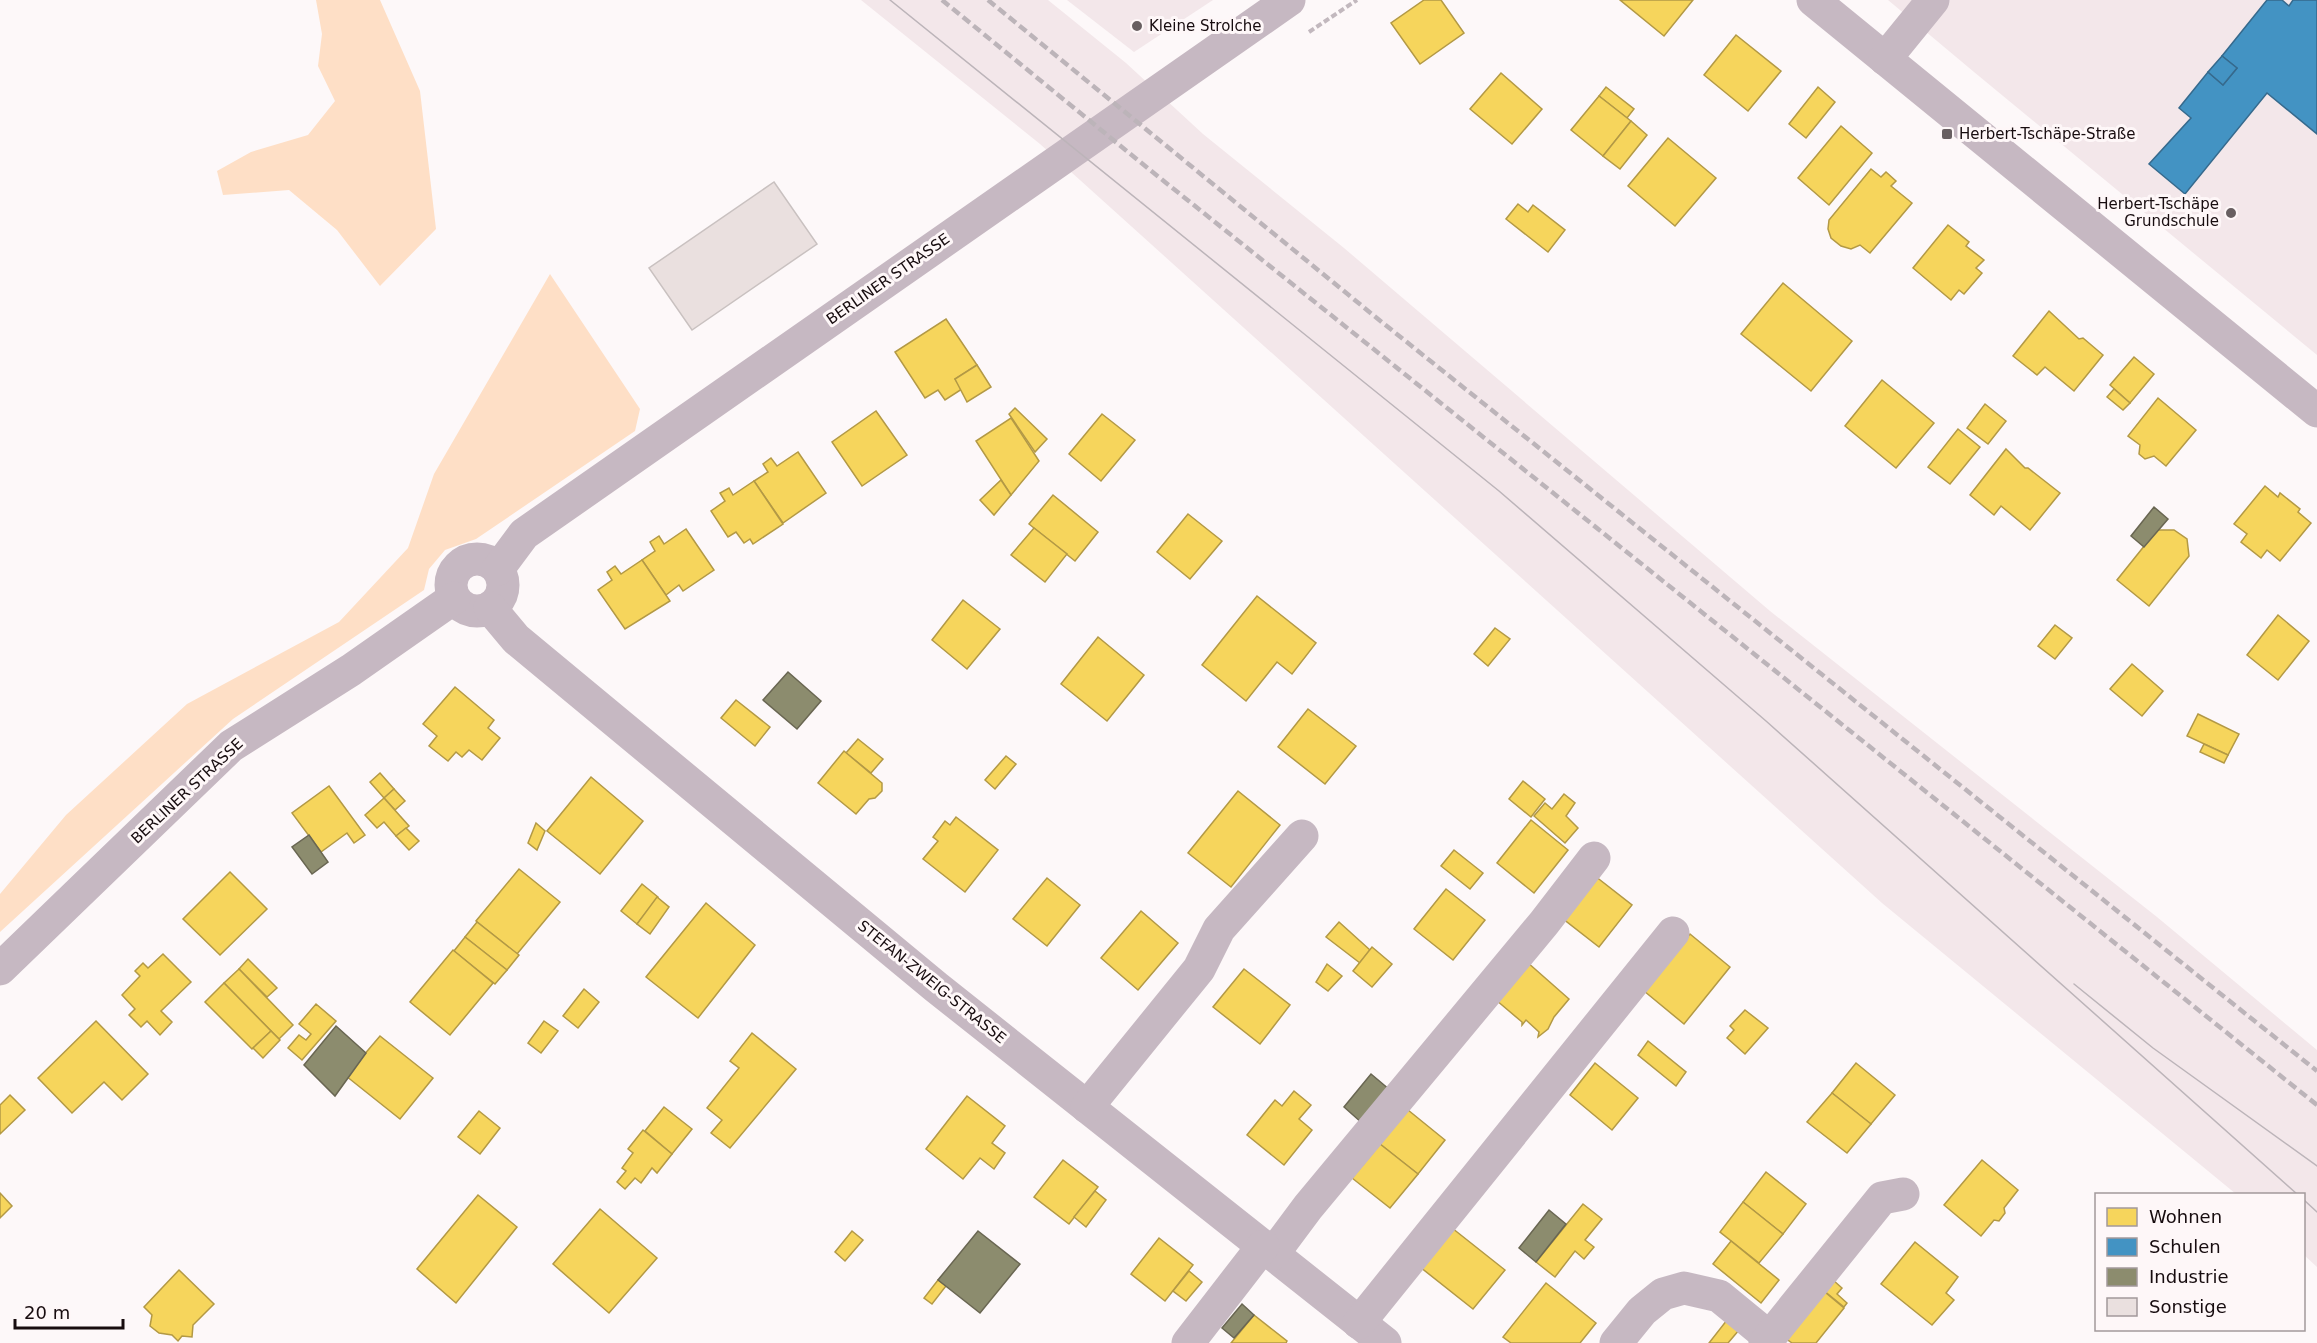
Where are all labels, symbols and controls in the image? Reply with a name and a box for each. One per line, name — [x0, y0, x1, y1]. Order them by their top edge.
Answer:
place label: Kleine Strolche — [1149, 17, 1261, 35]
marker: Kleine Strolche — [1130, 19, 1144, 33]
place label: Herbert-Tschäpe-Straße — [1959, 125, 2136, 143]
marker: Herbert-Tschäpe-Straße — [1940, 127, 1954, 141]
place label: Herbert-Tschäpe Grundschule — [2097, 195, 2219, 230]
marker: Herbert-Tschäpe Grundschule — [2224, 206, 2238, 220]
street label: BERLINER STRASSE — [823, 230, 953, 328]
street label: BERLINER STRASSE — [127, 735, 247, 847]
street label: STEFAN-ZWEIG-STRASSE — [854, 917, 1010, 1047]
legend — [2095, 1193, 2305, 1331]
text: Wohnen — [2149, 1206, 2222, 1227]
text: Schulen — [2149, 1236, 2221, 1257]
text: Industrie — [2149, 1266, 2228, 1287]
scale bar — [15, 1292, 123, 1330]
text: Sonstige — [2149, 1296, 2227, 1317]
text: 20 m — [24, 1302, 70, 1323]

